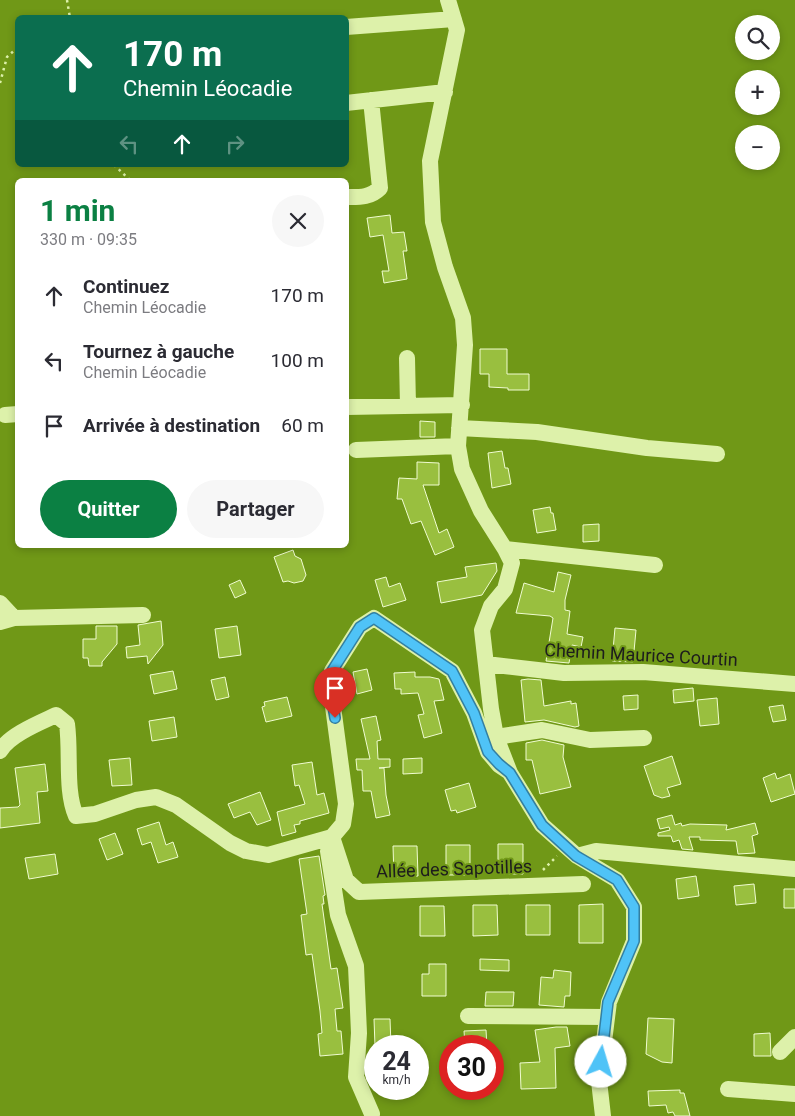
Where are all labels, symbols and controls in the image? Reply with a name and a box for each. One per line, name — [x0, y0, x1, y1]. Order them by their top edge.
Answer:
map controls — [735, 15, 780, 170]
button: search — [735, 15, 780, 60]
text: 170 m — [123, 34, 222, 75]
icon: ahead — [40, 35, 105, 100]
button: + — [735, 70, 780, 115]
text: Chemin Léocadie — [123, 76, 292, 101]
button: − — [735, 125, 780, 170]
icon: left — [115, 130, 143, 158]
icon: ahead — [168, 130, 196, 158]
icon: right — [221, 130, 249, 158]
text: 1 min — [40, 193, 115, 228]
button: close — [272, 195, 324, 247]
text: 330 m · 09:35 — [40, 230, 137, 249]
text: Continuez — [83, 275, 169, 298]
icon: ahead — [40, 282, 68, 310]
text: 170 m — [271, 284, 324, 307]
text: Chemin Léocadie — [83, 298, 206, 317]
text: Tournez à gauche — [83, 340, 234, 363]
icon: left — [40, 347, 68, 375]
text: 100 m — [271, 349, 324, 372]
text: Chemin Léocadie — [83, 363, 206, 382]
icon: arrive — [40, 412, 68, 440]
text: Arrivée à destination — [83, 414, 260, 437]
text: 60 m — [281, 414, 324, 437]
button: Quitter — [40, 480, 177, 538]
button: Partager — [187, 480, 324, 538]
street label: Chemin Maurice Courtin — [544, 639, 738, 670]
pin — [314, 667, 356, 718]
icon: arrive — [321, 674, 349, 702]
street label: Allée des Sapotilles — [376, 855, 532, 882]
speed limit sign: 30 — [439, 1035, 504, 1100]
position arrow — [574, 1035, 626, 1087]
text: 24 — [382, 1047, 411, 1076]
text: km/h — [382, 1073, 411, 1087]

